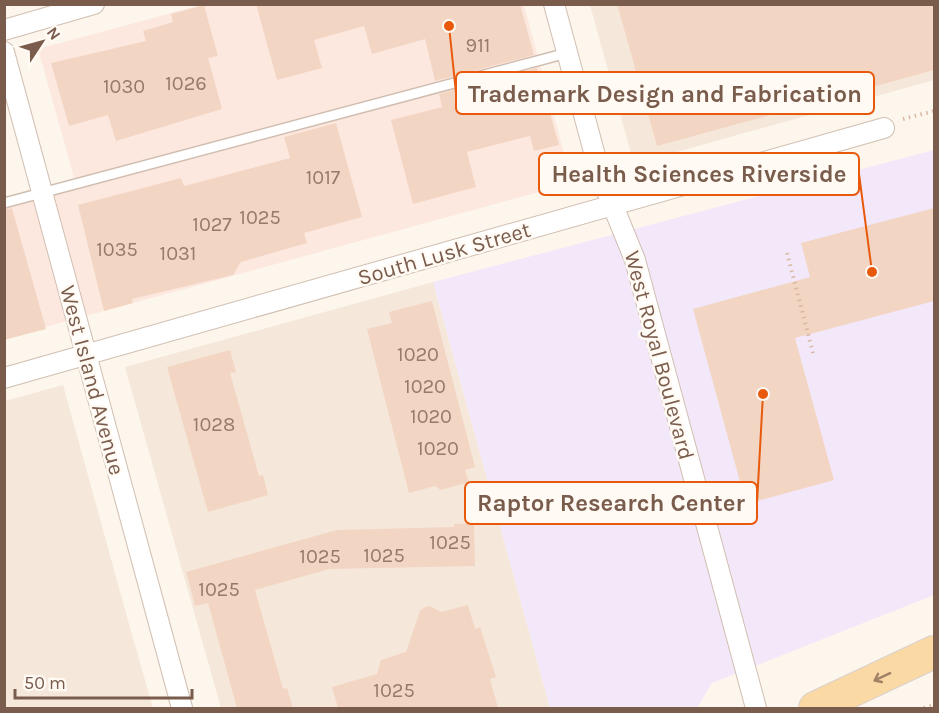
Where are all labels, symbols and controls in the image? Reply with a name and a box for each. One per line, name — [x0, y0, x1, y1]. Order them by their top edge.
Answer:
north arrow — [12, 12, 72, 72]
text: N — [43, 23, 65, 44]
house number: 911 — [466, 34, 490, 57]
house number: 1026 — [165, 72, 207, 95]
callout: Trademark Design and Fabrication — [456, 72, 874, 114]
house number: 1030 — [103, 75, 145, 98]
text: Trademark Design and Fabrication — [468, 80, 862, 108]
callout: Health Sciences Riverside — [539, 153, 859, 195]
text: Health Sciences Riverside — [551, 160, 847, 188]
house number: 1017 — [306, 166, 341, 189]
house number: 1025 — [239, 206, 281, 229]
house number: 1027 — [192, 213, 232, 236]
street label: South Lusk Street — [355, 217, 534, 291]
house number: 1035 — [96, 238, 138, 261]
house number: 1031 — [160, 242, 196, 265]
street label: West Royal Boulevard — [619, 248, 699, 463]
street label: West Island Avenue — [54, 283, 130, 478]
house number: 1020 — [397, 343, 439, 366]
house number: 1020 — [404, 375, 446, 398]
house number: 1020 — [410, 405, 452, 428]
house number: 1028 — [193, 413, 235, 436]
house number: 1020 — [417, 437, 459, 460]
callout: Raptor Research Center — [465, 482, 757, 524]
text: Raptor Research Center — [477, 489, 746, 517]
house number: 1025 — [429, 531, 471, 554]
house number: 1025 — [363, 544, 405, 567]
house number: 1025 — [299, 545, 341, 568]
house number: 1025 — [198, 578, 240, 601]
scale bar — [15, 662, 192, 700]
one-way arrow — [873, 671, 891, 683]
text: 50 m — [24, 672, 66, 694]
house number: 1025 — [373, 679, 415, 702]

